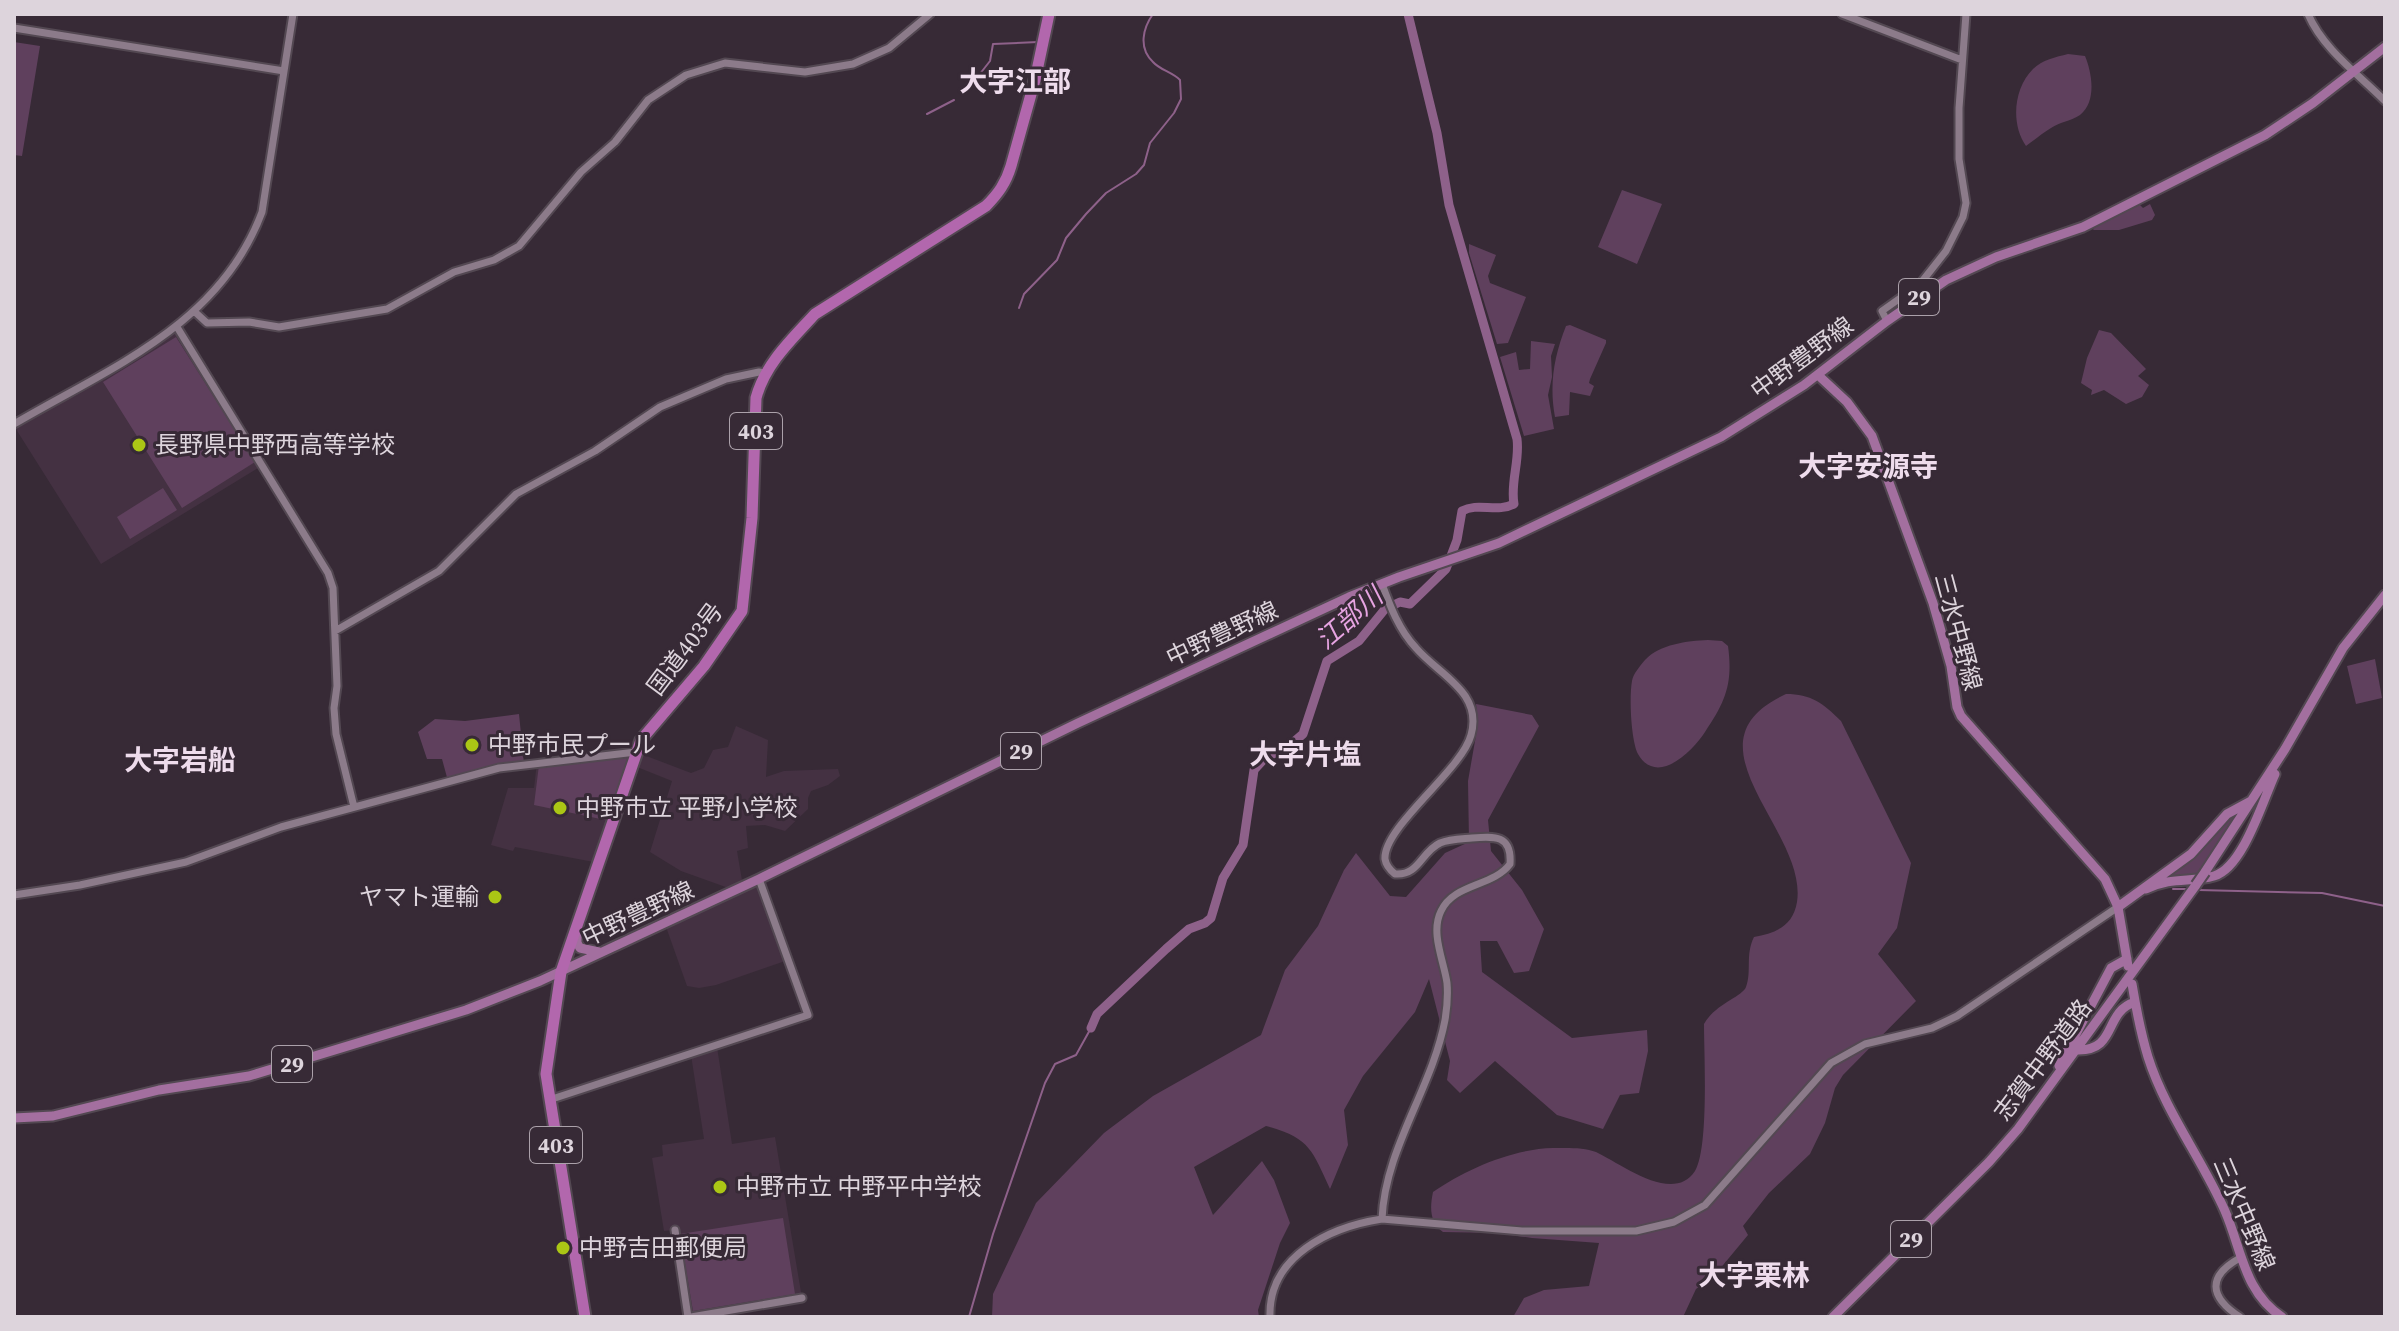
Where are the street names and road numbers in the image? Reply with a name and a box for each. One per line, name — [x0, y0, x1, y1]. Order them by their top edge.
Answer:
road number: 29 — [1899, 279, 1939, 315]
street label: 中野豊野線 — [1743, 309, 1860, 406]
road number: 403 — [730, 413, 782, 449]
street label: 三水中野線 — [1927, 570, 1990, 694]
street label: 中野豊野線 — [1160, 593, 1283, 674]
street label: 国道403号 — [639, 596, 730, 702]
road number: 29 — [1001, 733, 1041, 769]
street label: 中野豊野線 — [576, 873, 699, 954]
street label: 志賀中野道路 — [1986, 992, 2099, 1127]
road number: 29 — [272, 1046, 312, 1082]
road number: 403 — [530, 1127, 582, 1163]
street label: 三水中野線 — [2206, 1152, 2283, 1275]
road number: 29 — [1891, 1221, 1931, 1257]

